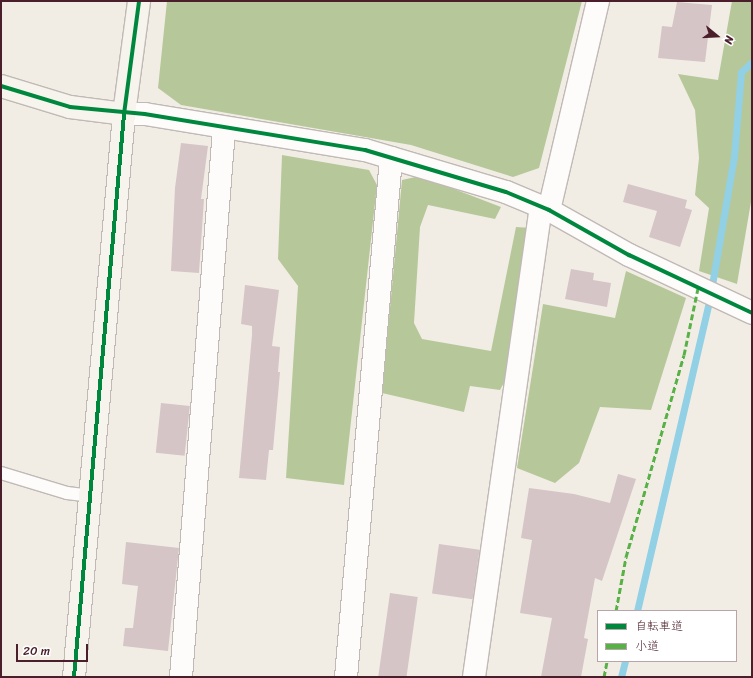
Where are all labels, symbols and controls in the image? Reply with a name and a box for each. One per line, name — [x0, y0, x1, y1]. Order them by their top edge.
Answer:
north arrow — [697, 16, 737, 56]
text: N — [719, 33, 739, 46]
legend — [597, 610, 737, 662]
text: 自転車道 — [635, 615, 683, 637]
text: 小道 — [635, 635, 659, 657]
scale bar — [18, 636, 90, 662]
text: 20 m — [23, 640, 50, 662]

